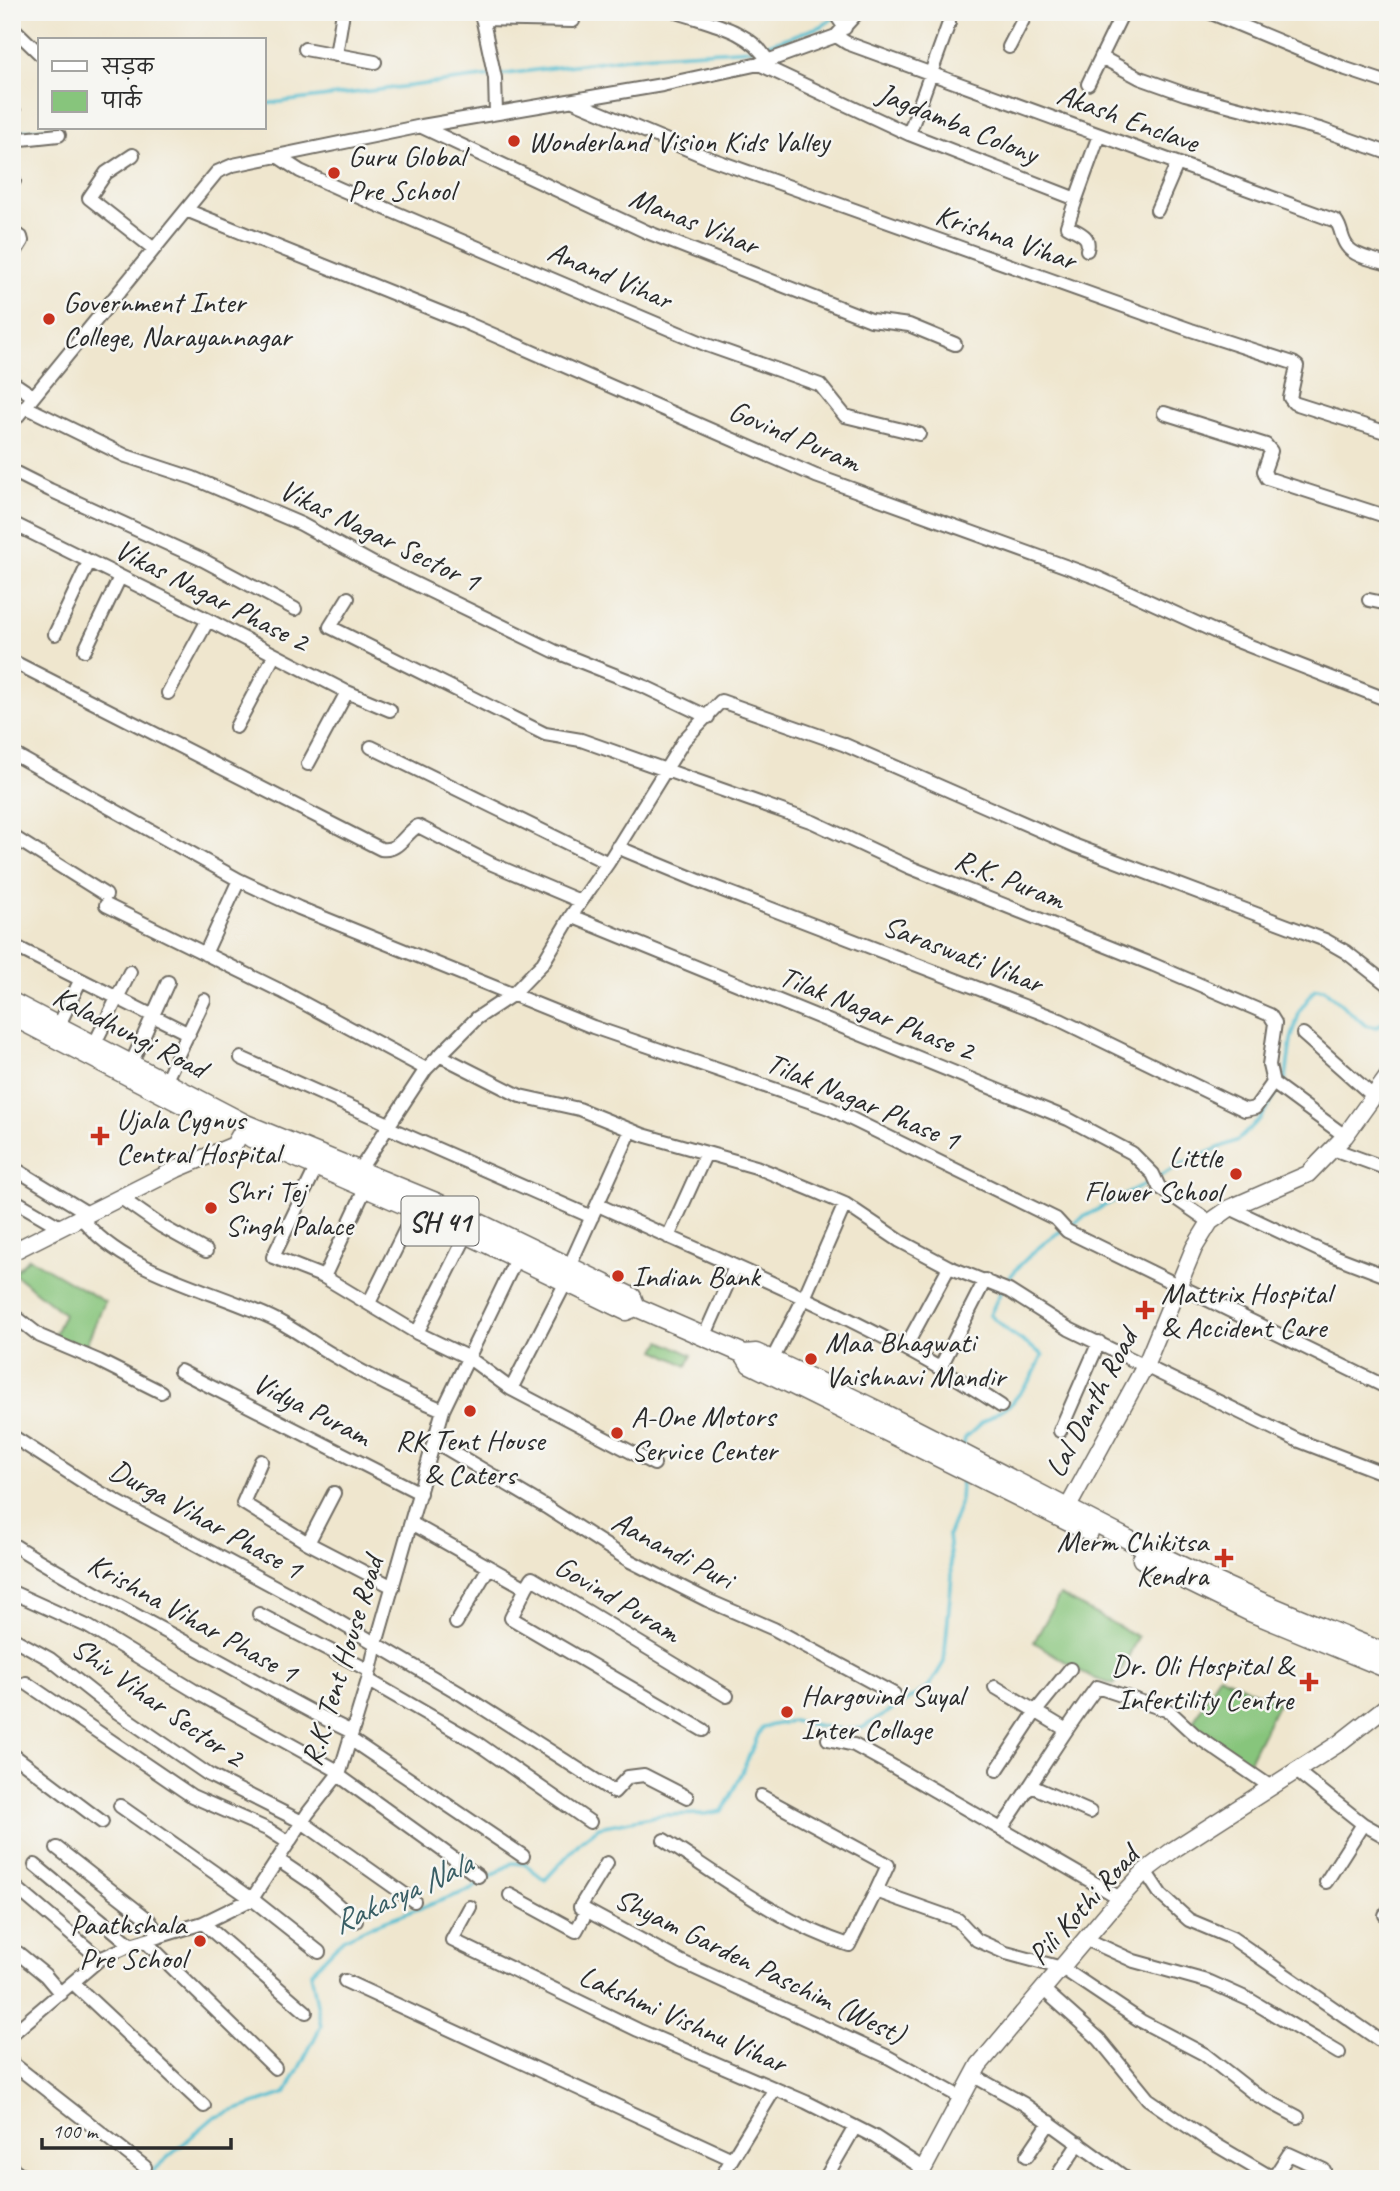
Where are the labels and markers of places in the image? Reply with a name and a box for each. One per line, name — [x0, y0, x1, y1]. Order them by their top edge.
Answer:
place label: Wonderland Vision Kids Valley — [528, 122, 832, 160]
marker: Wonderland Vision Kids Valley — [506, 133, 522, 149]
place label: Guru Global Pre School — [348, 137, 470, 209]
marker: Guru Global Pre School — [326, 165, 342, 181]
place label: Government Inter College, Narayannagar — [63, 283, 293, 355]
marker: Government Inter College, Narayannagar — [41, 311, 57, 327]
place label: Ujala Cygnus Central Hospital — [116, 1100, 285, 1172]
marker: Ujala Cygnus Central Hospital — [90, 1126, 110, 1146]
place label: Little Flower School — [1084, 1138, 1227, 1210]
marker: Little Flower School — [1228, 1166, 1244, 1182]
place label: Shri Tej Singh Palace — [225, 1172, 355, 1244]
marker: Shri Tej Singh Palace — [203, 1200, 219, 1216]
place label: Indian Bank — [632, 1257, 762, 1295]
marker: Indian Bank — [610, 1268, 626, 1284]
place label: Mattrix Hospital & Accident Care — [1161, 1274, 1336, 1346]
marker: Mattrix Hospital & Accident Care — [1135, 1300, 1155, 1320]
place label: Maa Bhagwati Vaishnavi Mandir — [825, 1323, 1008, 1395]
marker: Maa Bhagwati Vaishnavi Mandir — [803, 1351, 819, 1367]
place label: A-One Motors Service Center — [631, 1397, 779, 1469]
marker: RK Tent House & Caters — [462, 1403, 478, 1419]
place label: RK Tent House & Caters — [396, 1421, 547, 1493]
marker: A-One Motors Service Center — [609, 1425, 625, 1441]
place label: Merm Chikitsa Kendra — [1057, 1522, 1210, 1594]
marker: Merm Chikitsa Kendra — [1214, 1548, 1234, 1568]
place label: Dr. Oli Hospital & Infertility Centre — [1111, 1646, 1296, 1718]
marker: Dr. Oli Hospital & Infertility Centre — [1299, 1672, 1319, 1692]
place label: Hargovind Suyal Inter Collage — [801, 1676, 968, 1748]
marker: Hargovind Suyal Inter Collage — [779, 1704, 795, 1720]
place label: Paathshala Pre School — [70, 1905, 191, 1977]
marker: Paathshala Pre School — [192, 1933, 208, 1949]

